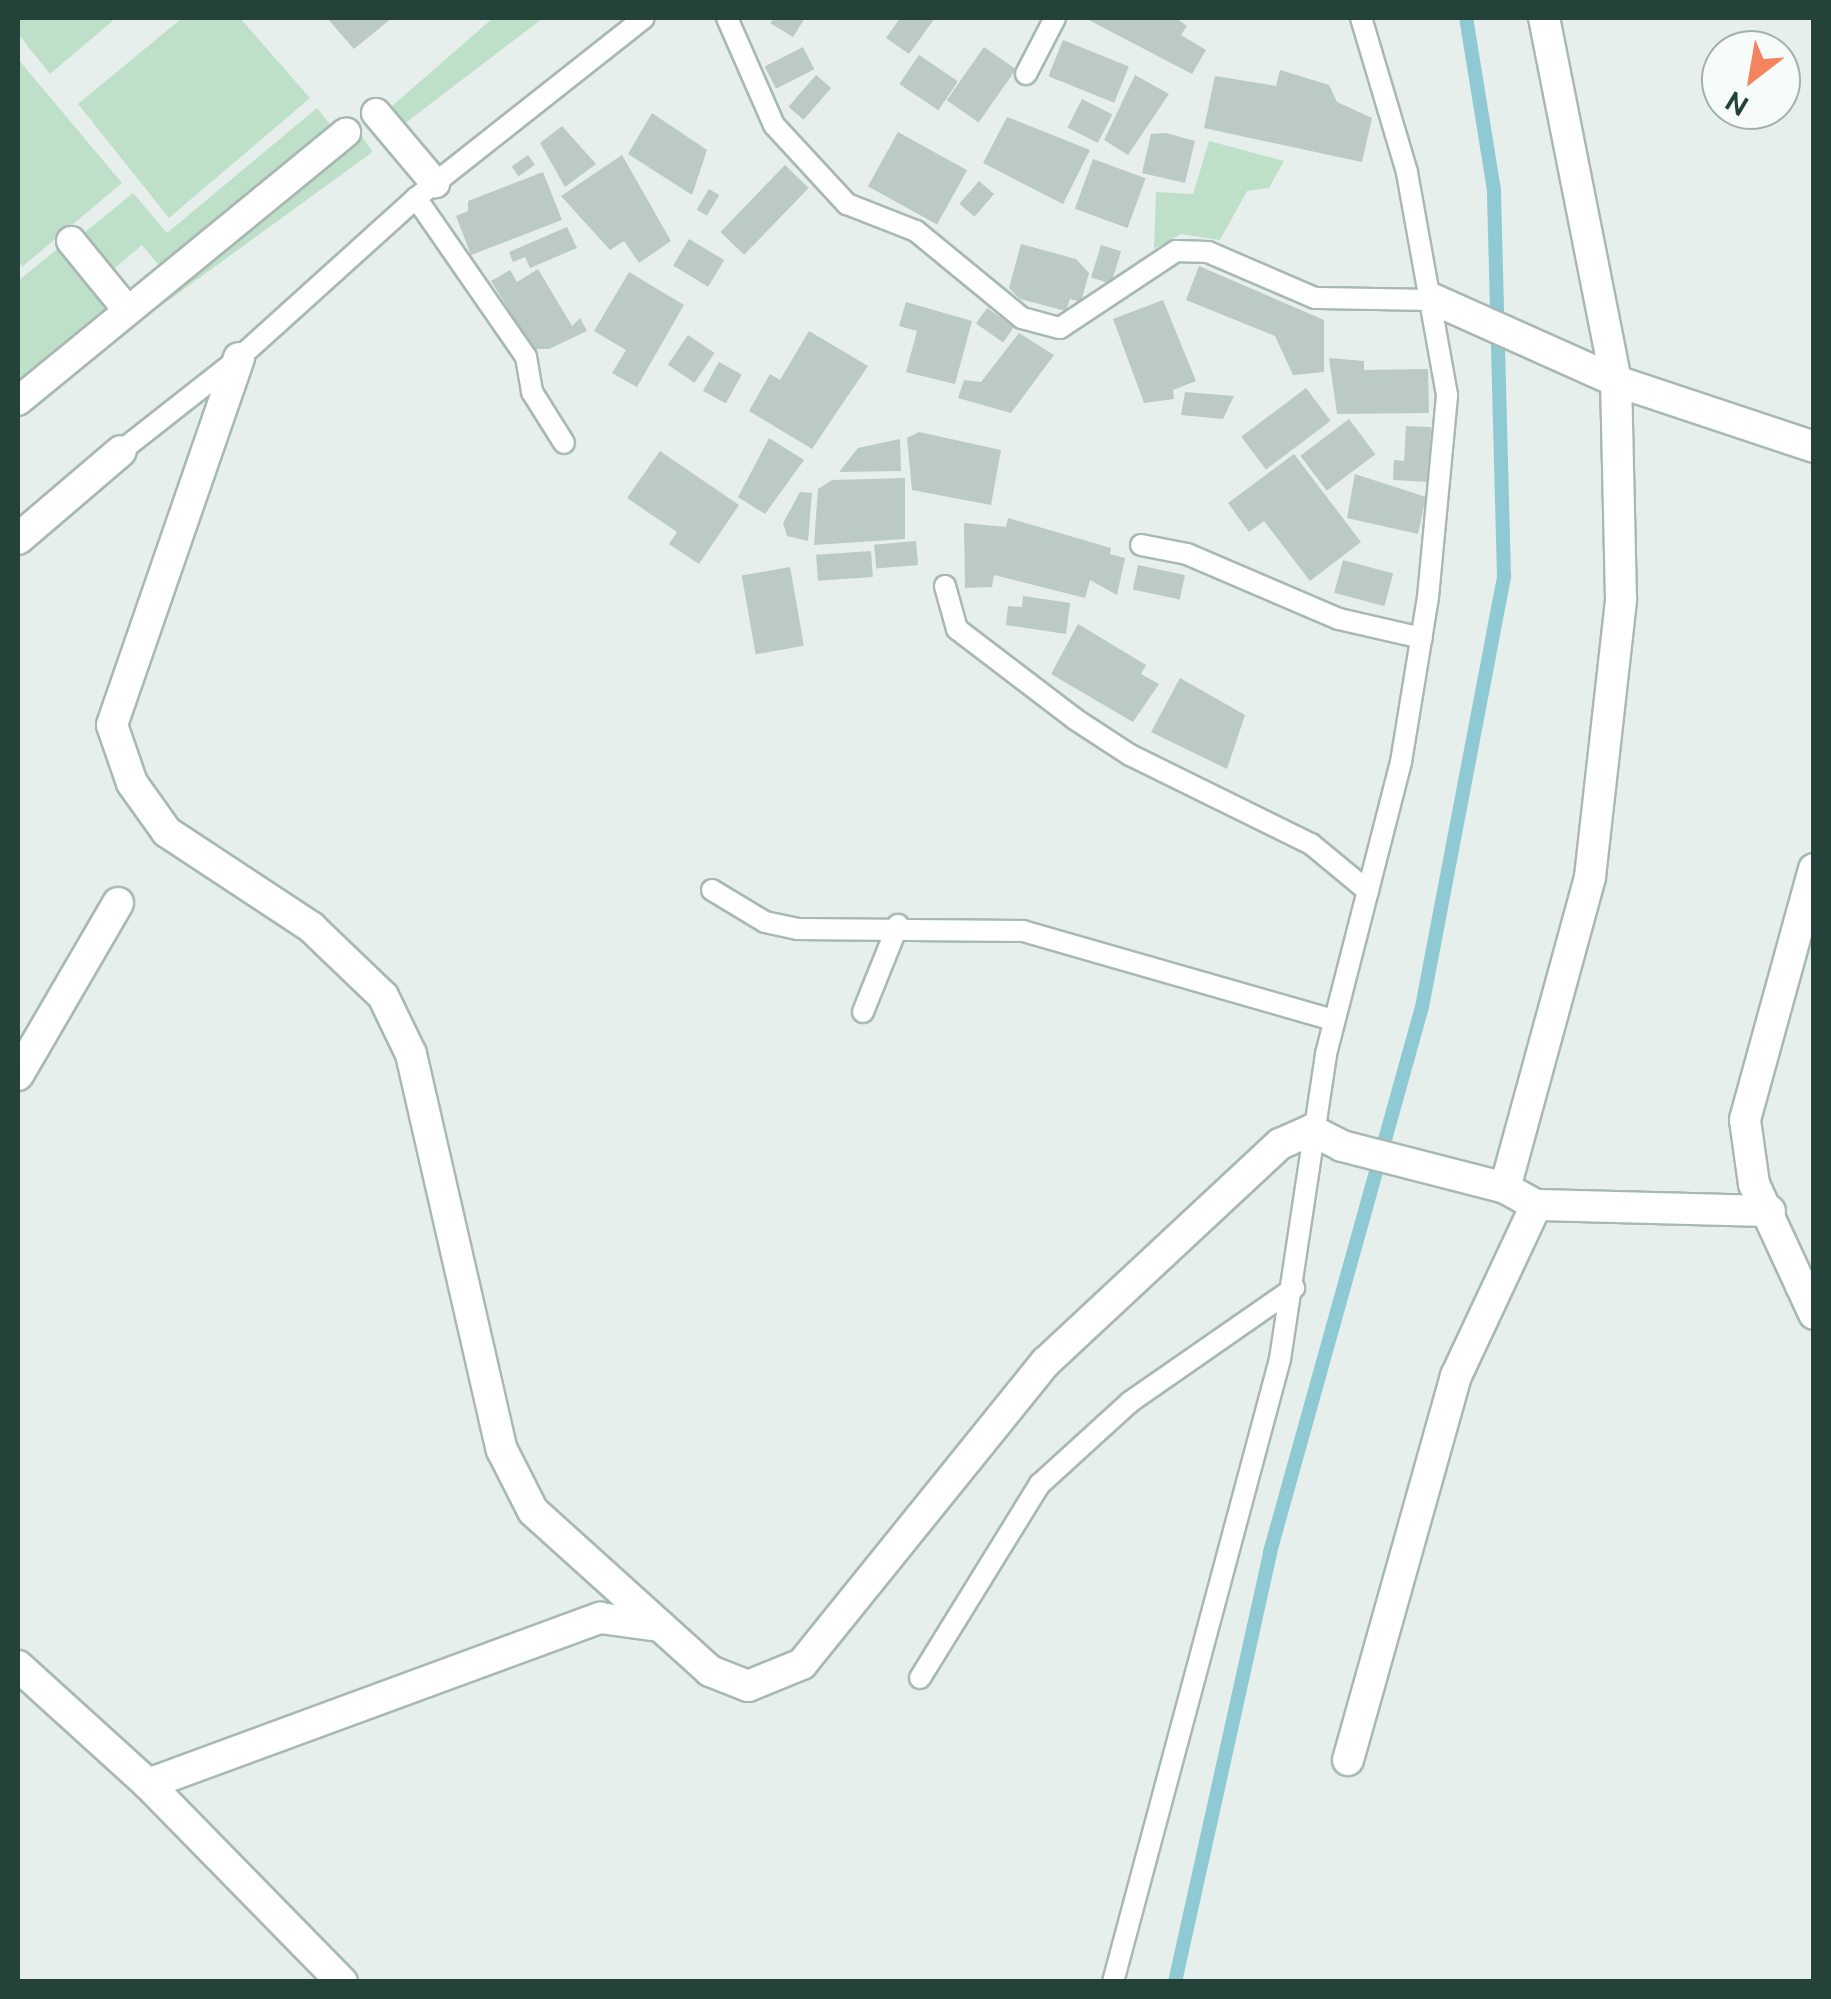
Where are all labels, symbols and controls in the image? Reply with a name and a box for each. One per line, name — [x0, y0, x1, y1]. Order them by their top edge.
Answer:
north arrow — [1701, 30, 1801, 130]
text: N — [1719, 86, 1753, 123]

